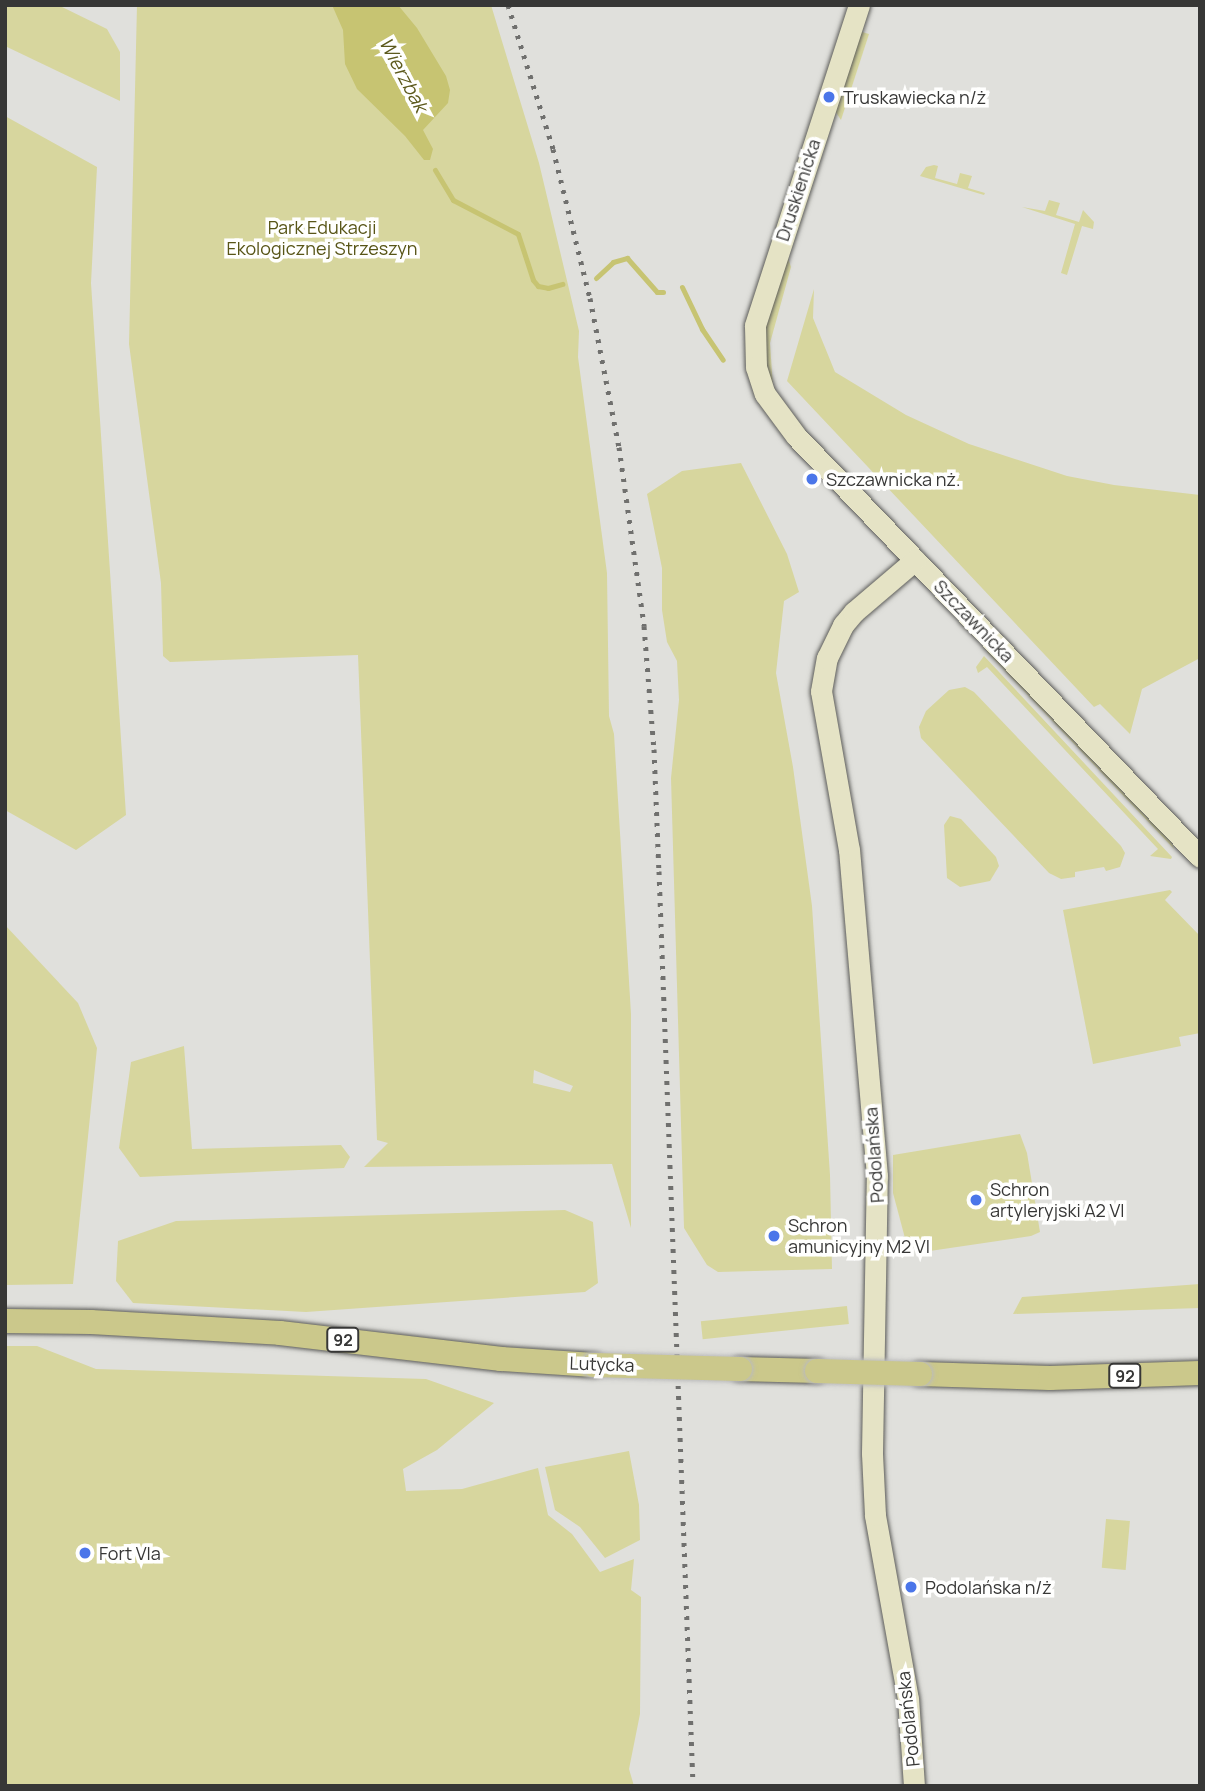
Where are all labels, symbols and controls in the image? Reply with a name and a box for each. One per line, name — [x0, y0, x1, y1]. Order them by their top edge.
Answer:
water label: Wierzbak — [374, 34, 432, 116]
place label: Truskawiecka n/ż — [843, 86, 986, 108]
marker: Truskawiecka n/ż — [821, 89, 837, 105]
street label: Druskienicka — [771, 136, 825, 244]
park label: Park Edukacji Ekologicznej Strzeszyn — [226, 217, 418, 260]
place label: Szczawnicka nż. — [826, 468, 960, 490]
marker: Szczawnicka nż. — [804, 471, 820, 487]
street label: Szczawnicka — [929, 575, 1019, 667]
street label: Podolańska — [860, 1106, 888, 1204]
place label: Schron artyleryjski A2 VI — [990, 1179, 1125, 1222]
marker: Schron artyleryjski A2 VI — [968, 1192, 984, 1208]
place label: Schron amunicyjny M2 VI — [788, 1215, 930, 1258]
marker: Schron amunicyjny M2 VI — [766, 1228, 782, 1244]
road number: 92 — [326, 1328, 360, 1352]
street label: Lutycka — [569, 1352, 635, 1376]
road number: 92 — [1108, 1364, 1142, 1388]
place label: Fort VIa — [99, 1542, 161, 1564]
marker: Fort VIa — [77, 1545, 93, 1561]
place label: Podolańska n/ż — [925, 1576, 1052, 1598]
marker: Podolańska n/ż — [903, 1579, 919, 1595]
street label: Podolańska — [892, 1670, 924, 1768]

